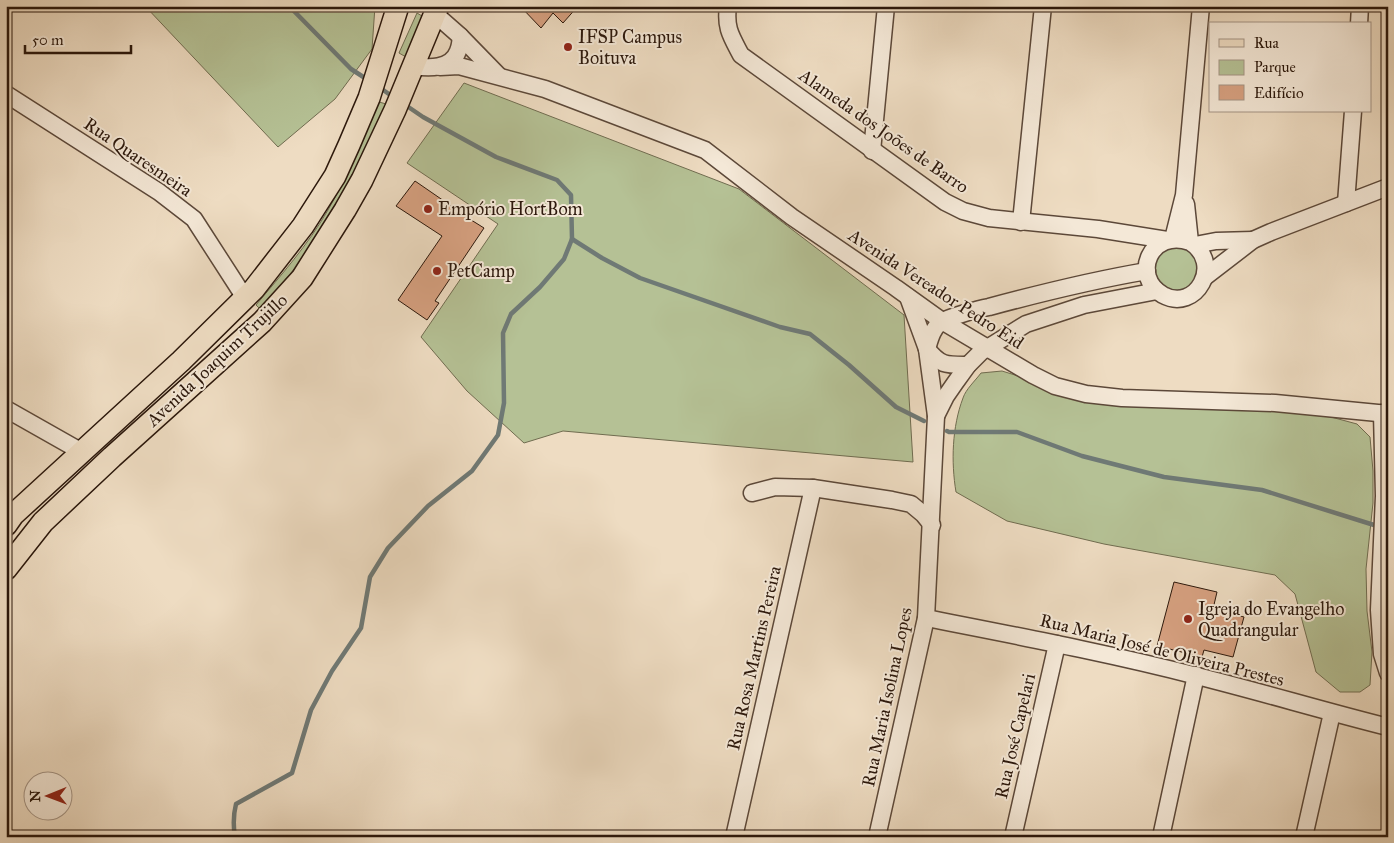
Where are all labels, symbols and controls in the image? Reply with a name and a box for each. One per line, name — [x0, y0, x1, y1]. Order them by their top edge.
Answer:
scale bar — [25, 22, 131, 54]
legend — [1209, 22, 1372, 112]
place label: IFSP Campus Boituva — [578, 26, 682, 69]
text: 50 m — [32, 31, 64, 49]
text: Rua — [1254, 34, 1279, 52]
marker: IFSP Campus Boituva — [562, 41, 574, 53]
text: Parque — [1254, 58, 1296, 77]
street label: Alameda dos Joões de Barro — [794, 63, 973, 199]
text: Edifício — [1254, 84, 1304, 102]
street label: Rua Quaresmeira — [80, 113, 197, 202]
place label: Empório HortBom — [438, 198, 583, 220]
marker: Empório HortBom — [422, 203, 434, 215]
street label: Avenida Vereador Pedro Eid — [843, 223, 1028, 354]
place label: PetCamp — [447, 260, 515, 282]
marker: PetCamp — [431, 265, 443, 277]
street label: Avenida Joaquim Trujillo — [141, 289, 293, 432]
street label: Rua Rosa Martins Pereira — [722, 563, 786, 752]
place label: Igreja do Evangelho Quadrangular — [1198, 598, 1344, 642]
street label: Rua Maria Isolina Lopes — [857, 605, 917, 789]
street label: Rua Maria José de Oliveira Prestes — [1037, 609, 1286, 692]
marker: Igreja do Evangelho Quadrangular — [1182, 613, 1194, 625]
street label: Rua José Capelari — [990, 671, 1041, 801]
north arrow — [22, 770, 72, 820]
text: N — [27, 790, 44, 802]

